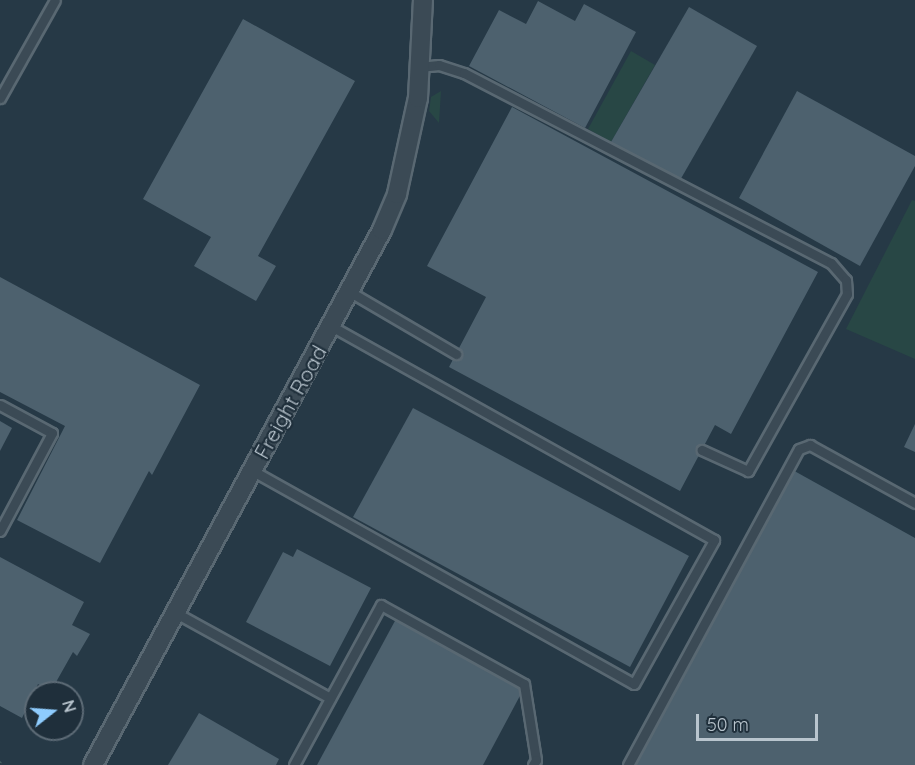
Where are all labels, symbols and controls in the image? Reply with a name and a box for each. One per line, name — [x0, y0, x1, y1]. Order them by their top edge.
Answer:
street label: Freight Road — [249, 341, 331, 463]
north arrow — [24, 681, 84, 741]
text: N — [58, 698, 81, 715]
scale bar — [699, 702, 820, 740]
text: 50 m — [707, 713, 749, 736]

